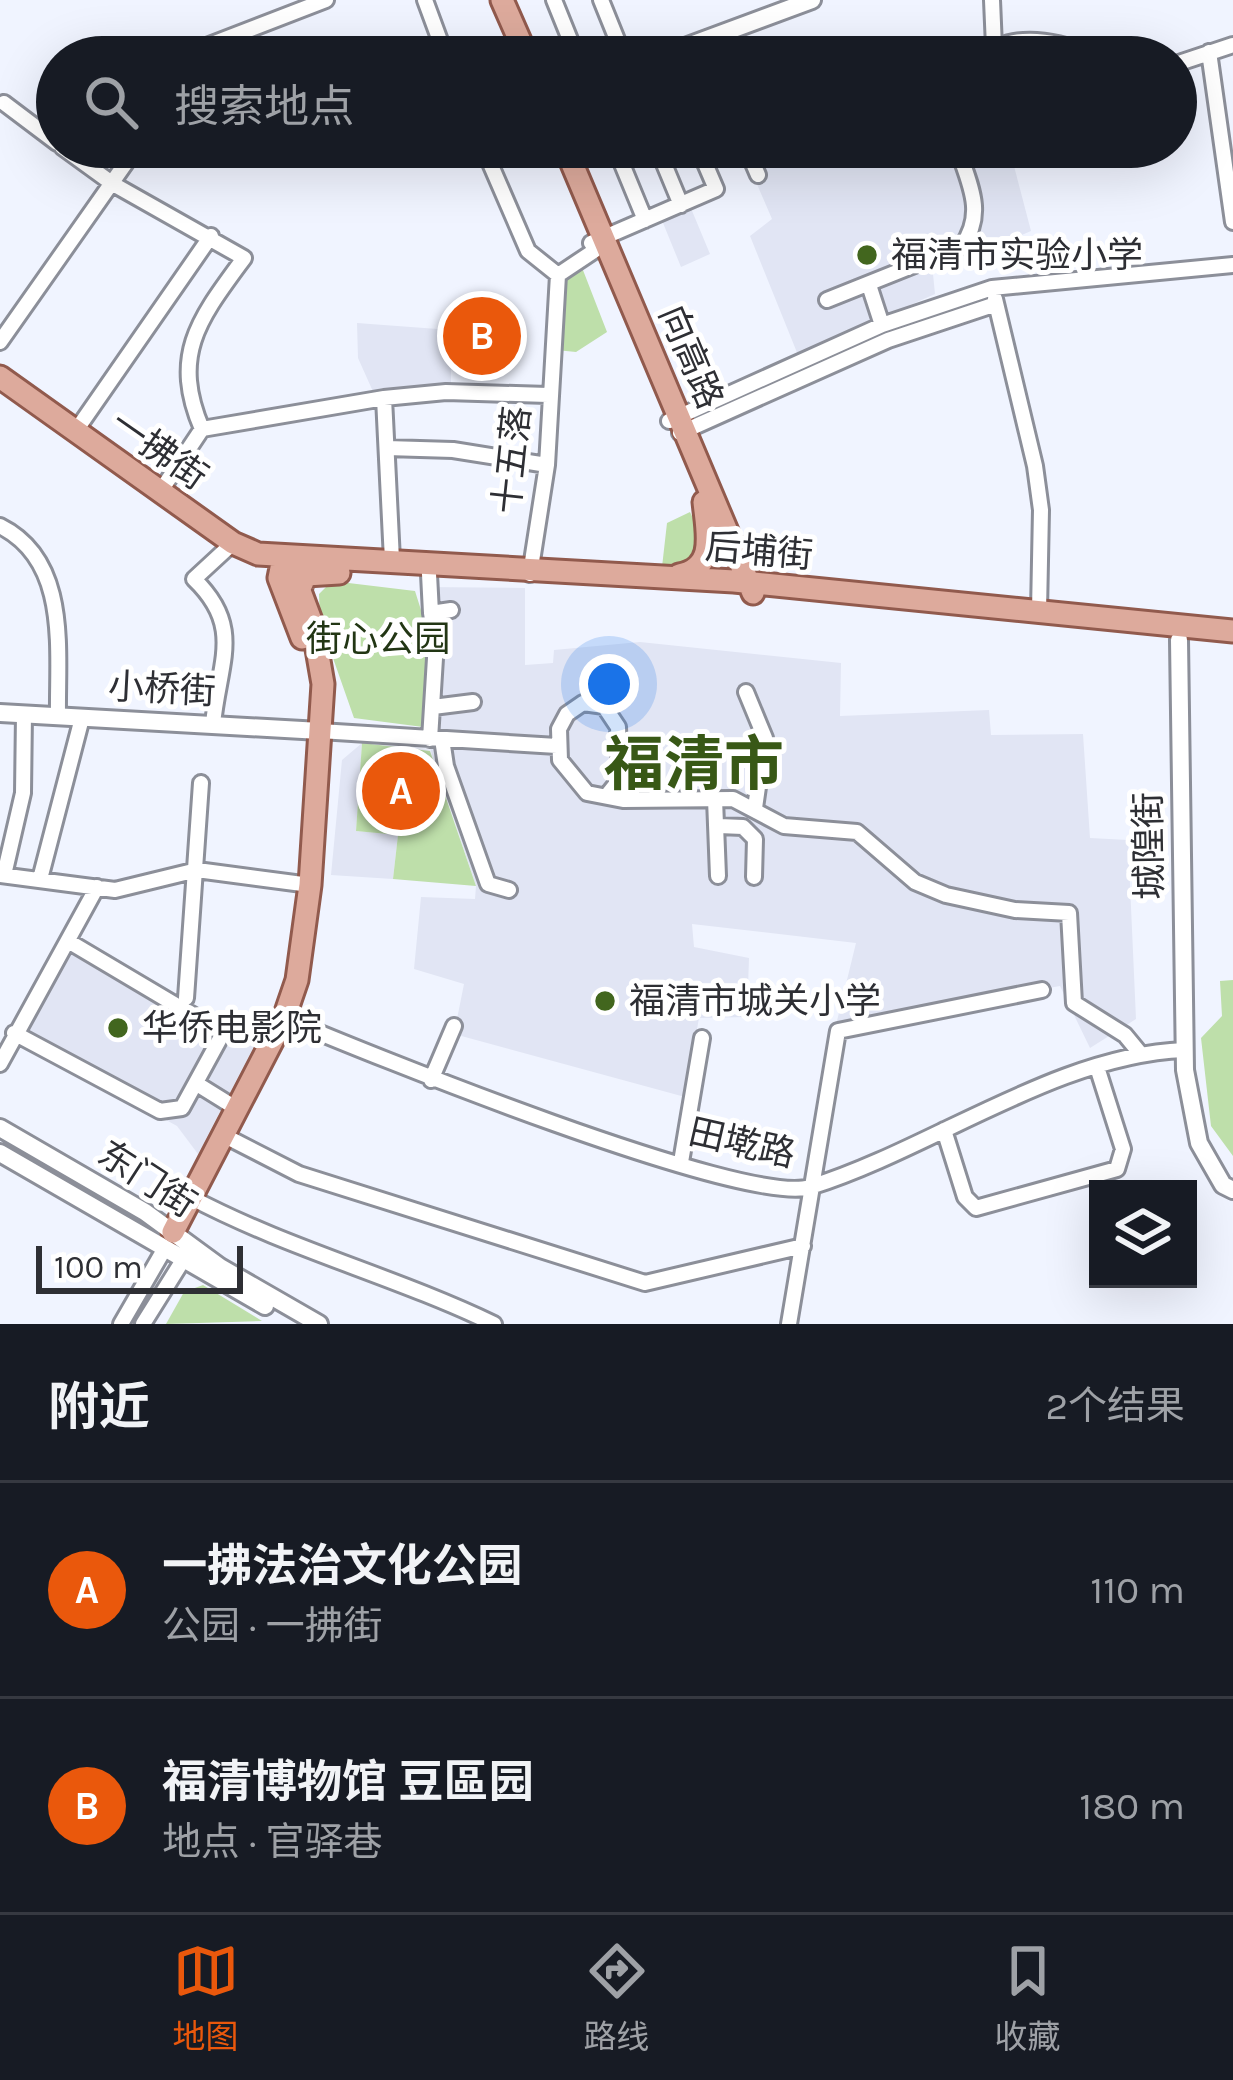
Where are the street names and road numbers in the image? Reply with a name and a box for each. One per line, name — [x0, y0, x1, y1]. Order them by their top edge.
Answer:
street label: 向高路 — [651, 299, 731, 415]
street label: 一拂街 — [103, 402, 215, 498]
street label: 十五落 — [485, 404, 539, 516]
street label: 后埔街 — [703, 525, 815, 577]
street label: 小桥街 — [107, 665, 217, 713]
street label: 城隍街 — [1127, 792, 1171, 900]
street label: 田墘路 — [685, 1110, 799, 1176]
street label: 东门街 — [90, 1132, 204, 1226]

